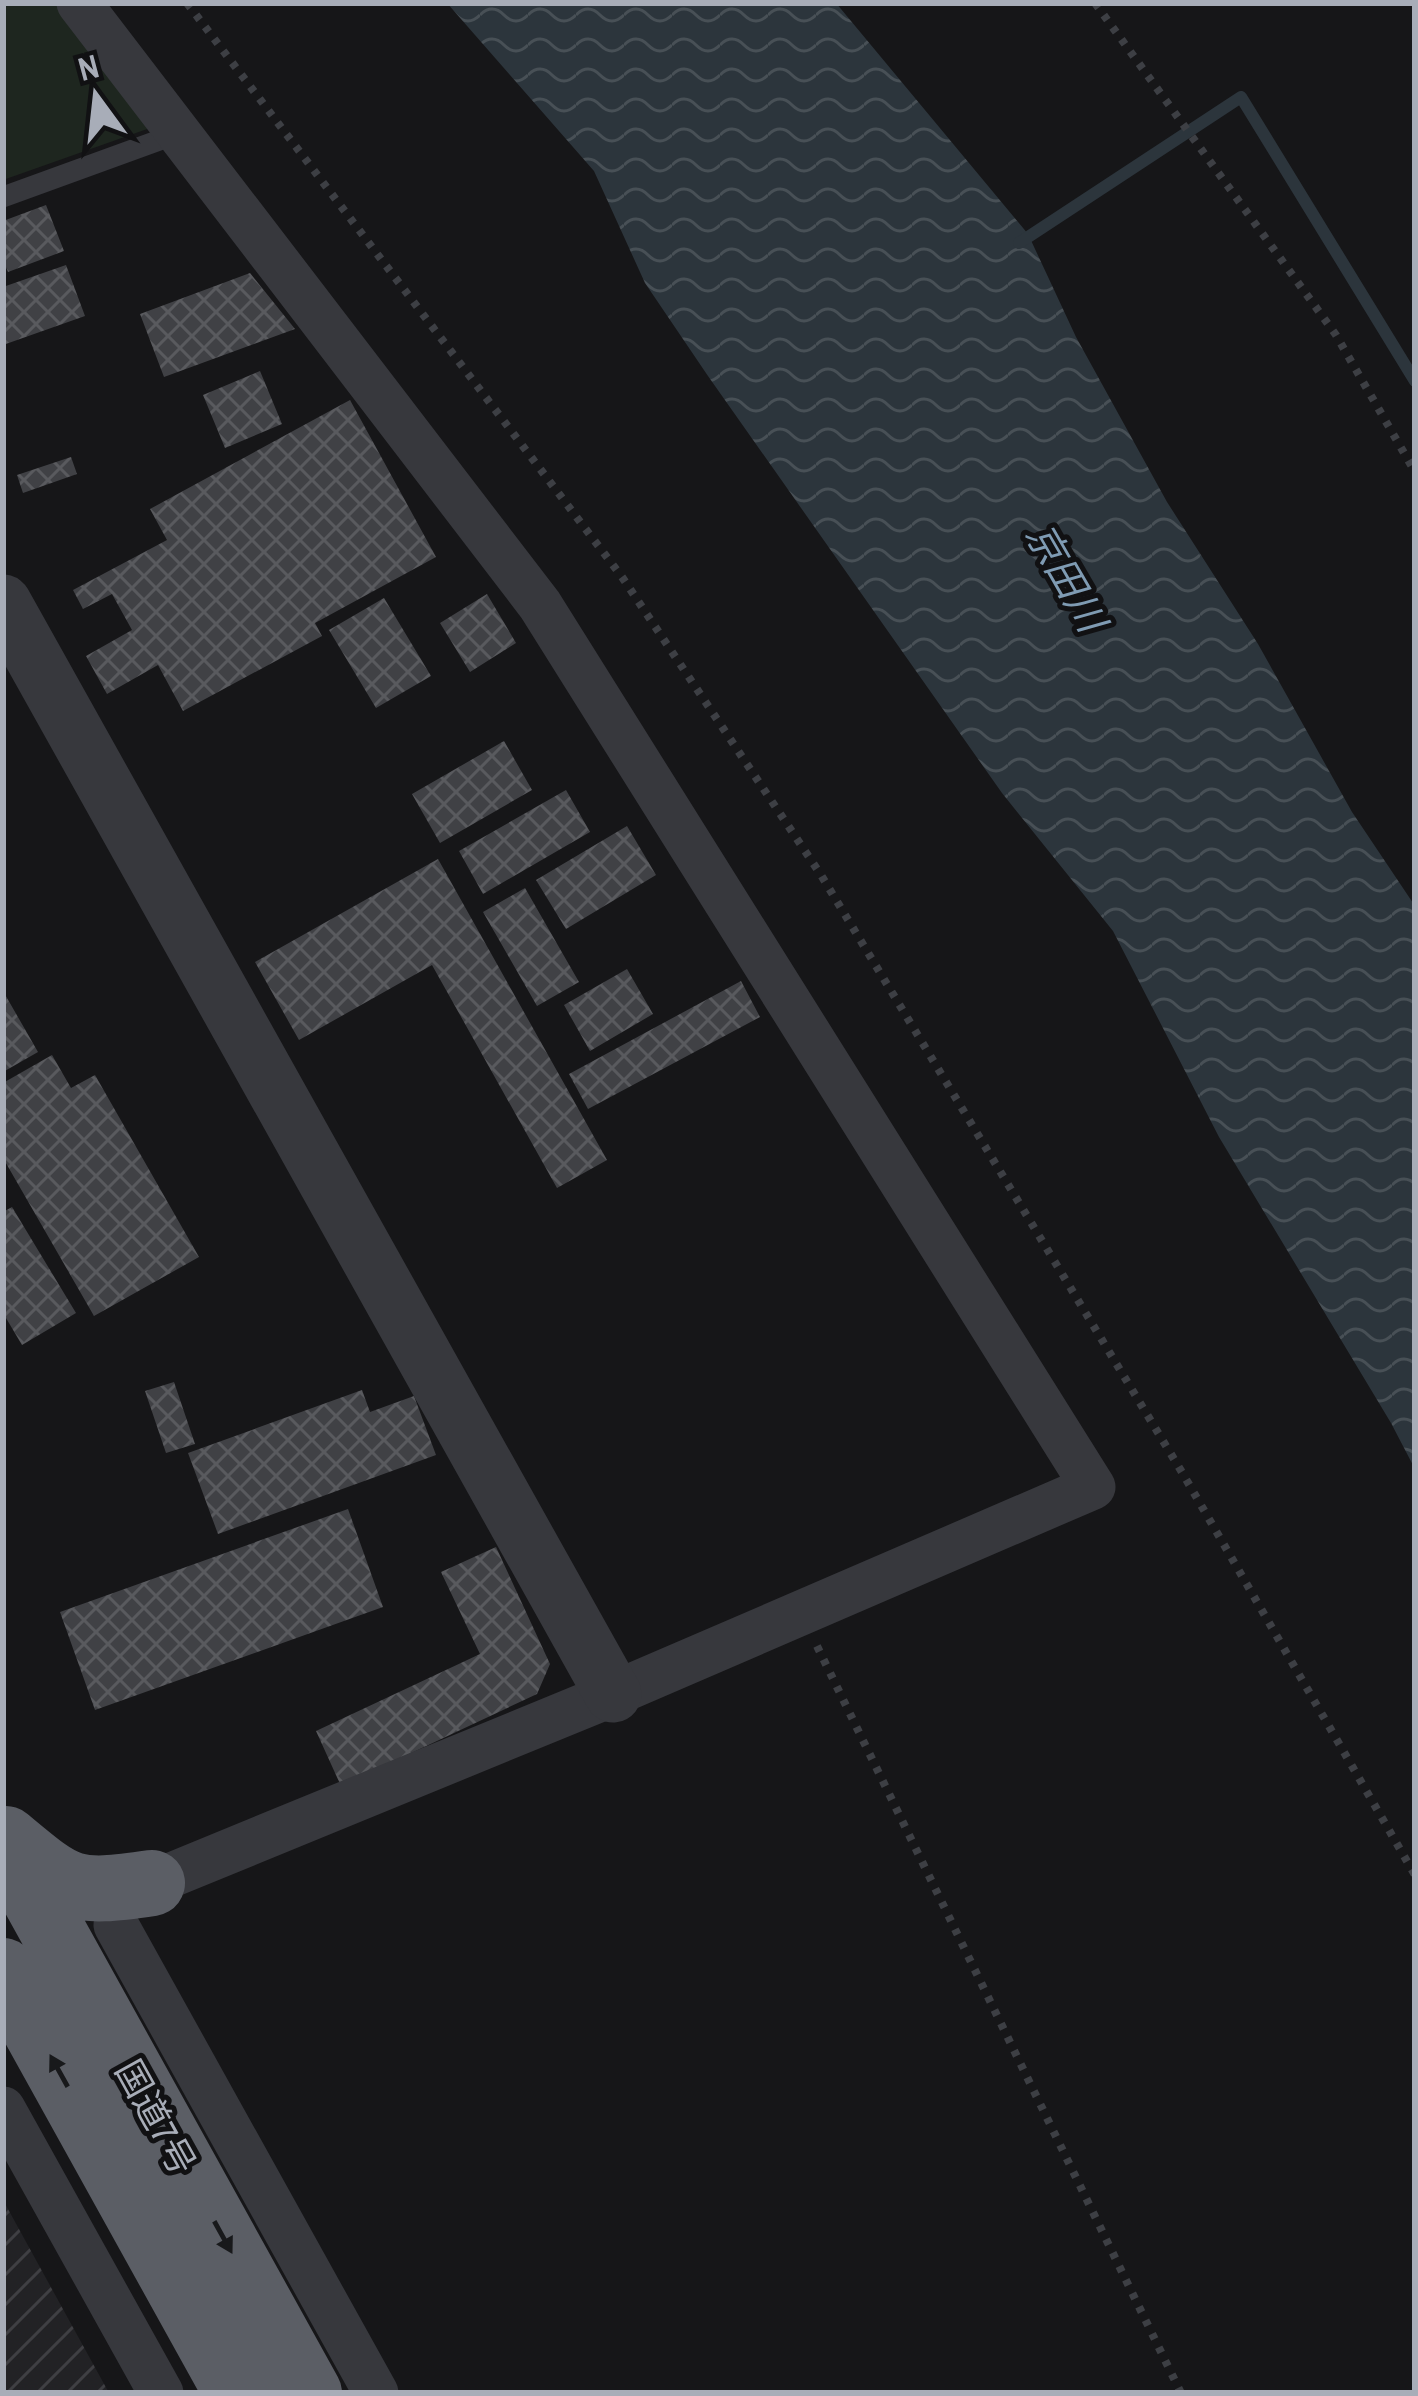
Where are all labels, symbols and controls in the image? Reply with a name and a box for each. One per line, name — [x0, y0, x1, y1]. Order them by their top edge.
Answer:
north arrow — [36, 36, 156, 156]
text: N — [73, 43, 103, 91]
water label: 京田川 — [1014, 513, 1120, 644]
street label: 国道7号 — [105, 2051, 207, 2183]
one-way arrow — [49, 2054, 70, 2088]
one-way arrow — [211, 2221, 232, 2254]

